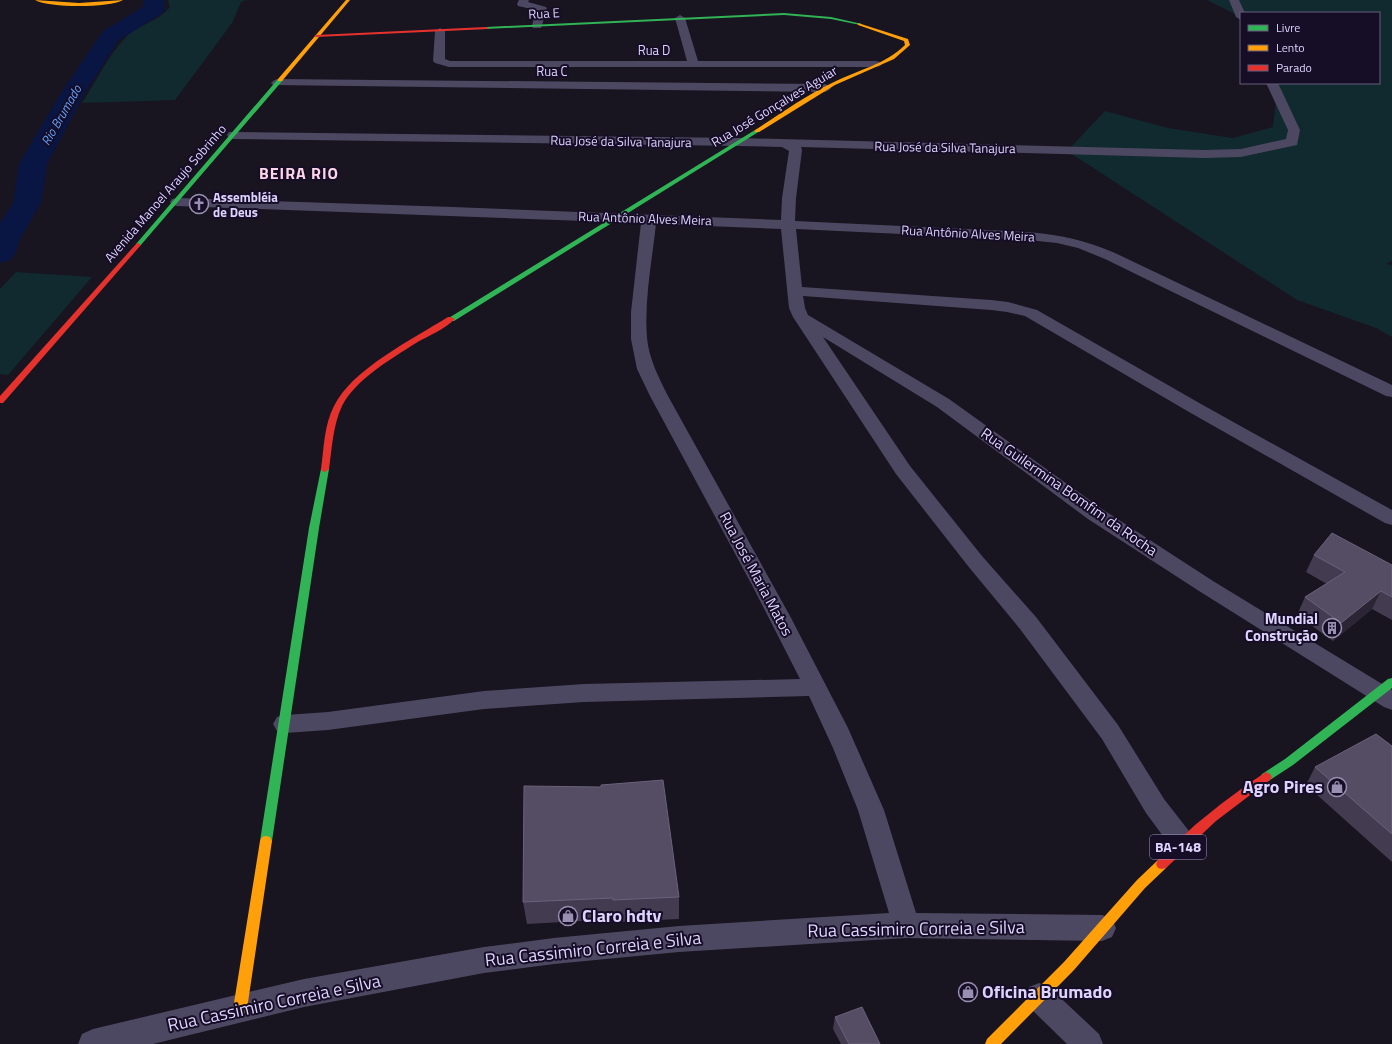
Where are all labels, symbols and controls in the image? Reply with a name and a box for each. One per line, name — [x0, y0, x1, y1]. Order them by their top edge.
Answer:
street label: Rua E — [528, 2, 560, 24]
legend — [1240, 12, 1380, 84]
text: Livre — [1276, 18, 1300, 37]
text: Lento — [1276, 38, 1305, 57]
street label: Rua D — [638, 40, 670, 60]
text: Parado — [1276, 58, 1312, 77]
street label: Rua José Gonçalves Aguiar — [707, 60, 841, 152]
street label: Rua C — [536, 61, 568, 81]
water label: Rio Brumado — [36, 81, 87, 149]
street label: Avenida Manoel Araujo Sobrinho — [99, 119, 231, 266]
street label: Rua José da Silva Tanajura — [550, 130, 692, 152]
street label: Rua José da Silva Tanajura — [874, 136, 1016, 158]
district label: BEIRA RIO — [259, 161, 339, 185]
place label: Assembléia de Deus — [213, 187, 278, 222]
church icon: Assembléia de Deus — [188, 193, 210, 215]
street label: Rua Antônio Alves Meira — [578, 206, 713, 230]
street label: Rua Antônio Alves Meira — [901, 220, 1036, 247]
street label: Rua Guilermina Bomfim da Rocha — [976, 422, 1163, 562]
street label: Rua José Maria Matos — [714, 508, 799, 640]
place label: Mundial Construção — [1245, 607, 1318, 647]
building icon: Mundial Construção — [1321, 617, 1343, 639]
place label: Agro Pires — [1243, 773, 1323, 800]
shop icon: Agro Pires — [1326, 776, 1348, 798]
road number: BA-148 — [1150, 835, 1206, 859]
place label: Claro hdtv — [582, 902, 661, 929]
shop icon: Claro hdtv — [557, 905, 579, 927]
street label: Rua Cassimiro Correia e Silva — [807, 913, 1025, 944]
street label: Rua Cassimiro Correia e Silva — [483, 924, 702, 973]
street label: Rua Cassimiro Correia e Silva — [165, 967, 383, 1038]
place label: Oficina Brumado — [982, 978, 1112, 1005]
shop icon: Oficina Brumado — [957, 981, 979, 1003]

